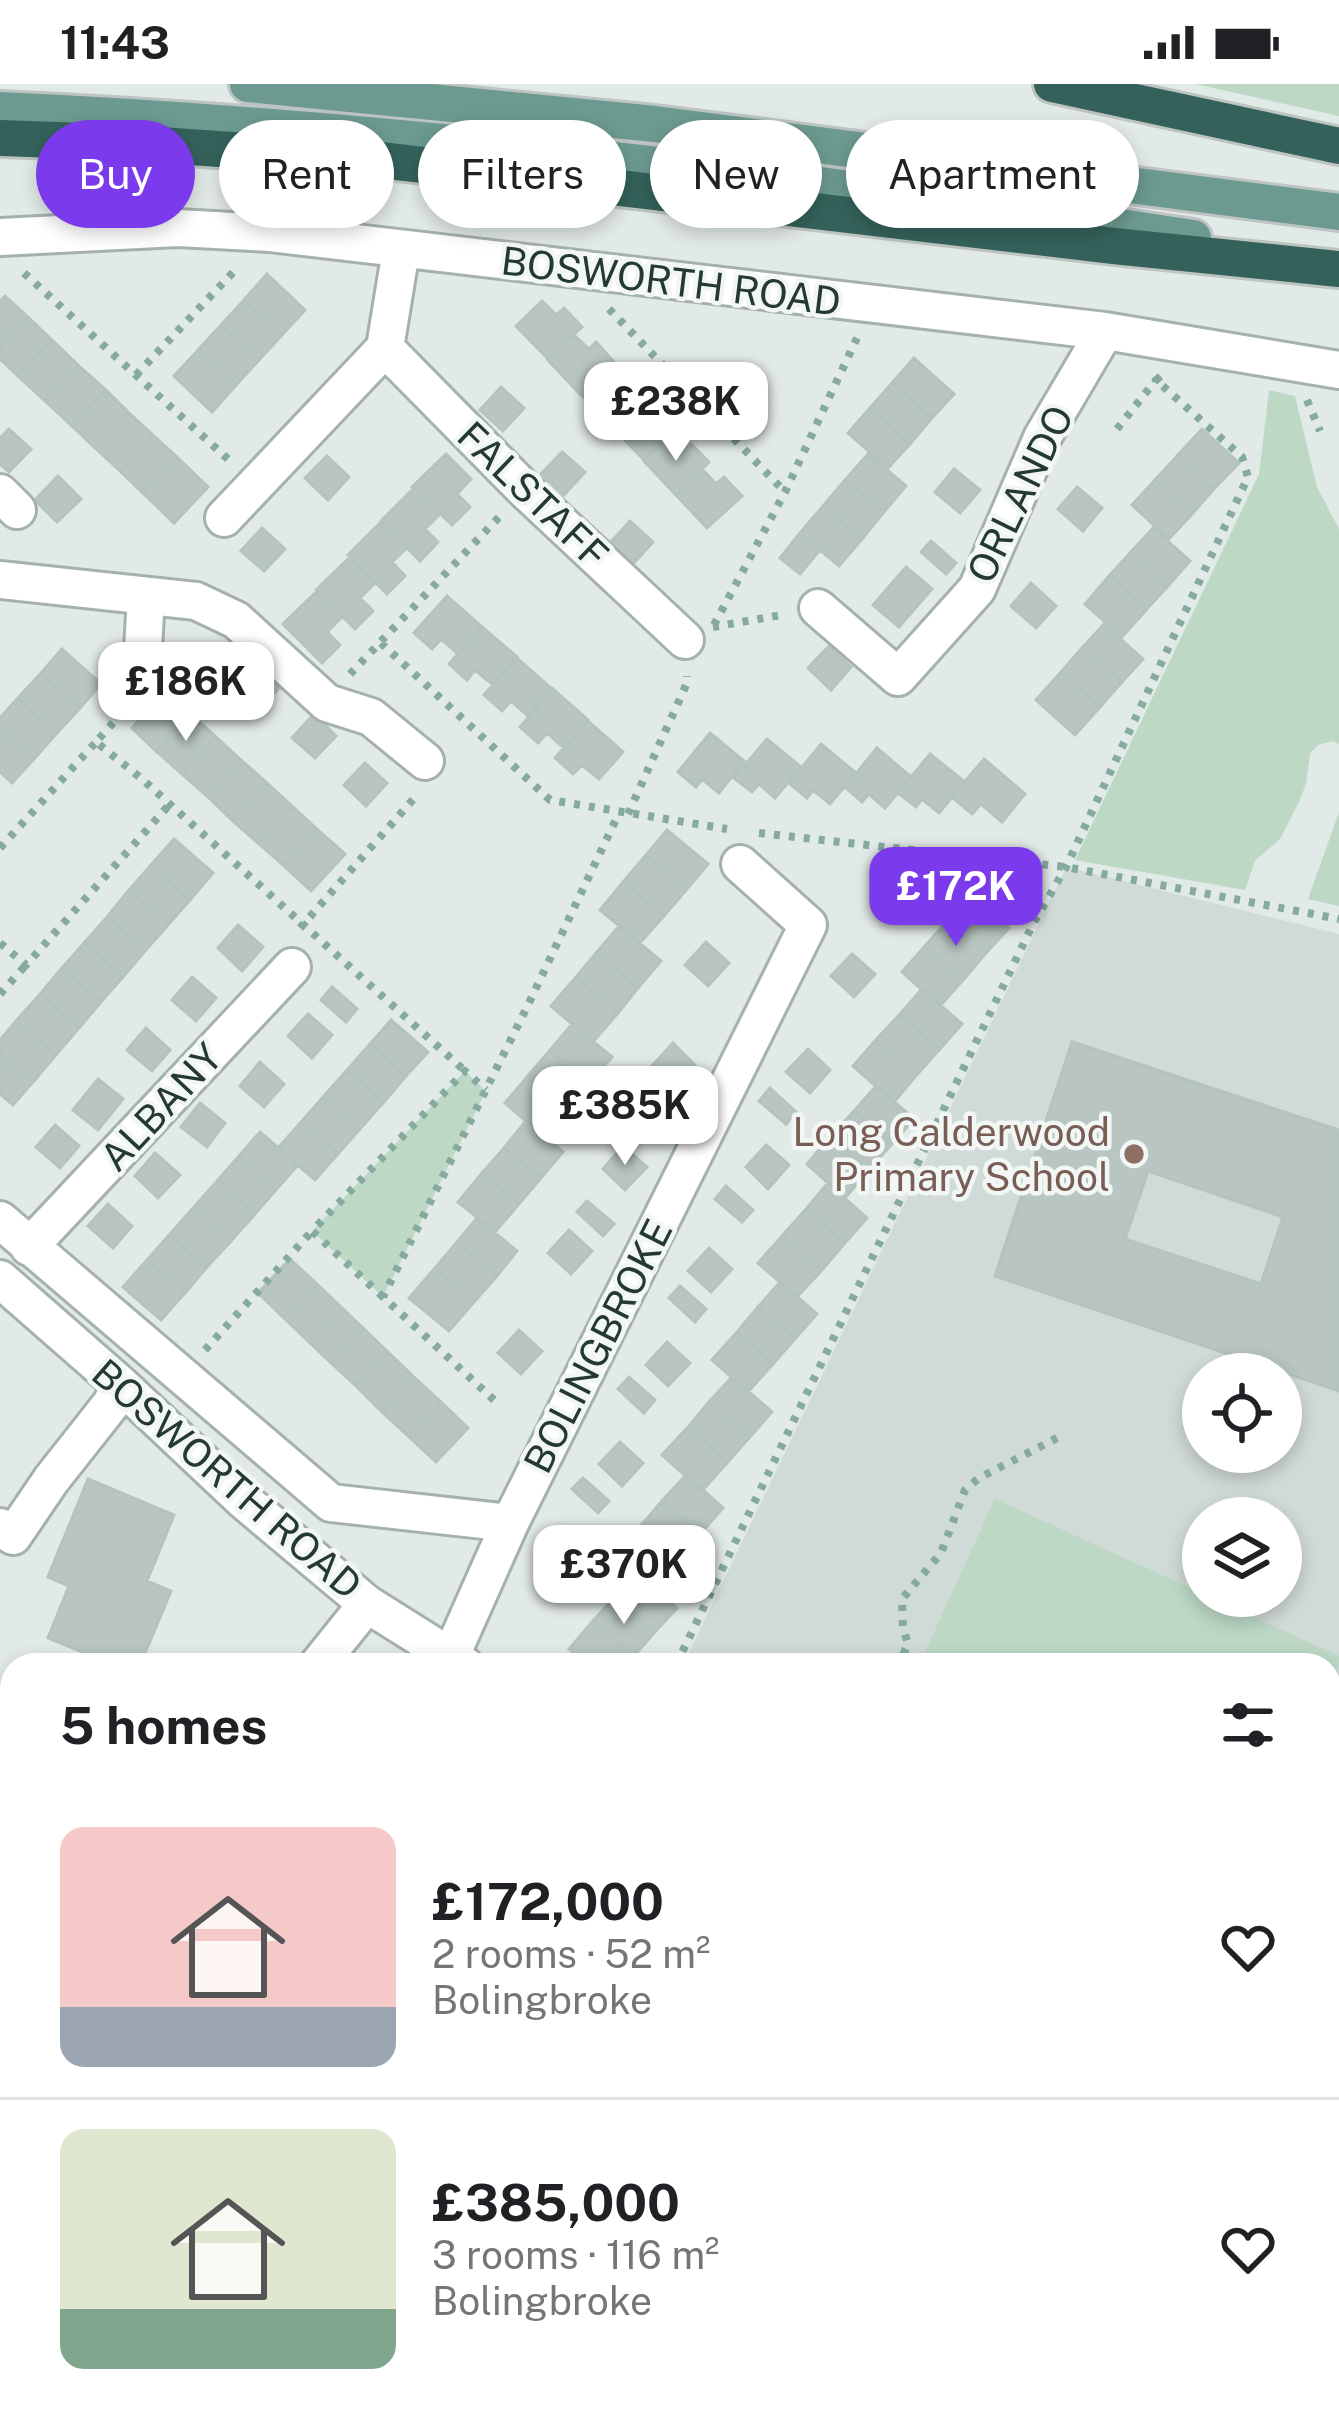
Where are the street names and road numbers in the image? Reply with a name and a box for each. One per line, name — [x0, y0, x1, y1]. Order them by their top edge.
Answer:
street label: BOSWORTH ROAD — [499, 237, 843, 325]
street label: ORLANDO — [957, 398, 1083, 590]
street label: FALSTAFF — [448, 412, 618, 578]
street label: ALBANY — [91, 1034, 232, 1180]
street label: BOLINGBROKE — [514, 1212, 682, 1480]
street label: BOSWORTH ROAD — [83, 1350, 371, 1608]

